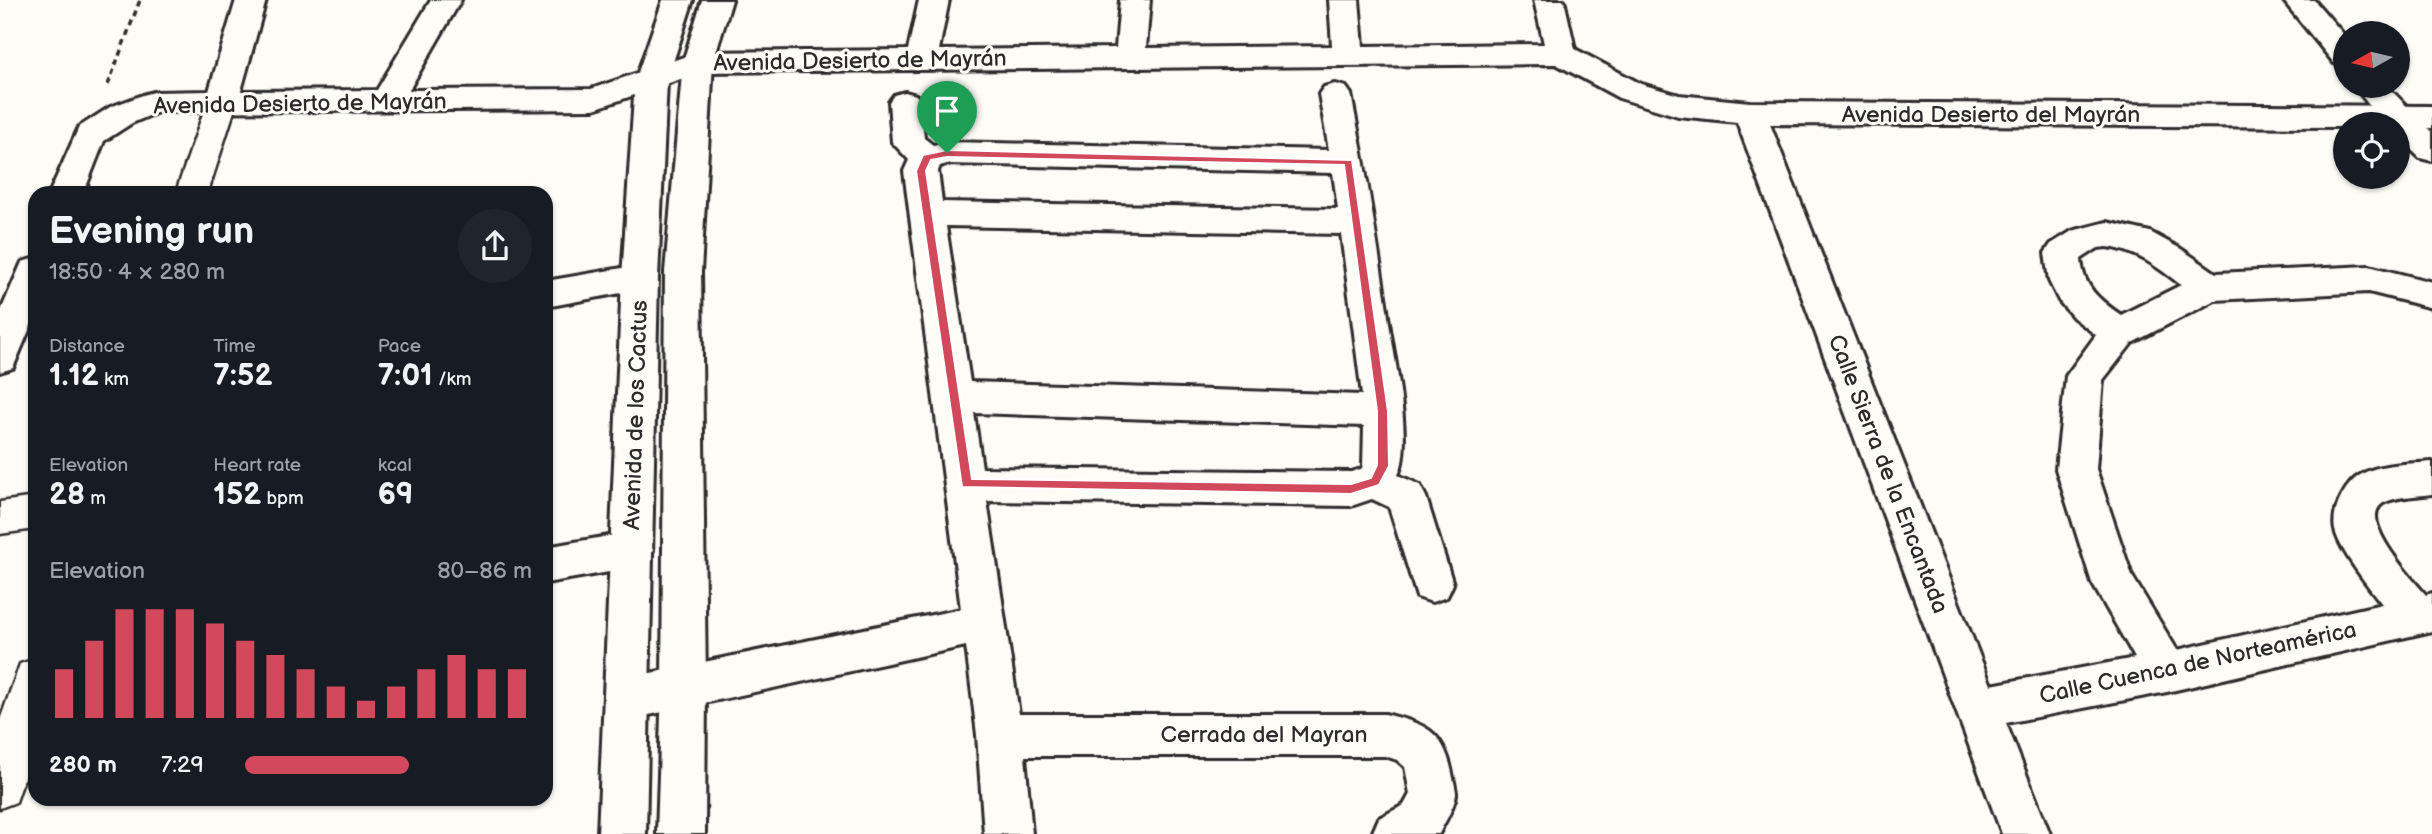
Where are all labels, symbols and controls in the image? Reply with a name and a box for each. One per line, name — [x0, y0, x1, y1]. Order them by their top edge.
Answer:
north arrow — [2333, 21, 2410, 98]
map controls — [2333, 21, 2410, 189]
street label: Avenida Desierto de Mayrán — [713, 44, 1007, 78]
pin — [917, 81, 977, 153]
street label: Avenida Desierto de Mayrán — [153, 87, 447, 121]
icon: arrive — [928, 92, 966, 130]
street label: Avenida Desierto del Mayrán — [1842, 101, 2140, 129]
button: locate — [2333, 112, 2410, 189]
text: Evening run — [49, 209, 254, 254]
button: share — [458, 209, 532, 283]
text: 18:50 · 4 × 280 m — [49, 258, 225, 286]
street label: Avenida de los Cactus — [618, 300, 654, 530]
street label: Calle Sierra de la Encantada — [1822, 331, 1954, 617]
text: Distance — [49, 335, 125, 358]
text: Time — [213, 335, 255, 358]
text: Pace — [378, 335, 421, 358]
text: 1.12 — [49, 358, 99, 394]
text: 7:52 — [213, 358, 272, 394]
text: 7:01 — [378, 358, 433, 394]
text: km — [99, 368, 129, 391]
text: /km — [433, 368, 472, 391]
text: Elevation — [49, 454, 128, 477]
text: Heart rate — [213, 454, 301, 477]
text: kcal — [378, 454, 412, 477]
text: 28 — [49, 477, 85, 513]
text: 152 — [213, 477, 261, 513]
text: 69 — [378, 477, 413, 513]
text: m — [85, 487, 106, 510]
text: bpm — [261, 487, 304, 510]
text: Elevation — [49, 557, 145, 585]
text: 80–86 m — [437, 557, 532, 585]
street label: Calle Cuenca de Norteamérica — [2037, 616, 2359, 710]
street label: Cerrada del Mayran — [1161, 721, 1367, 749]
text: 280 m — [49, 751, 117, 779]
text: 7:29 — [161, 751, 204, 779]

